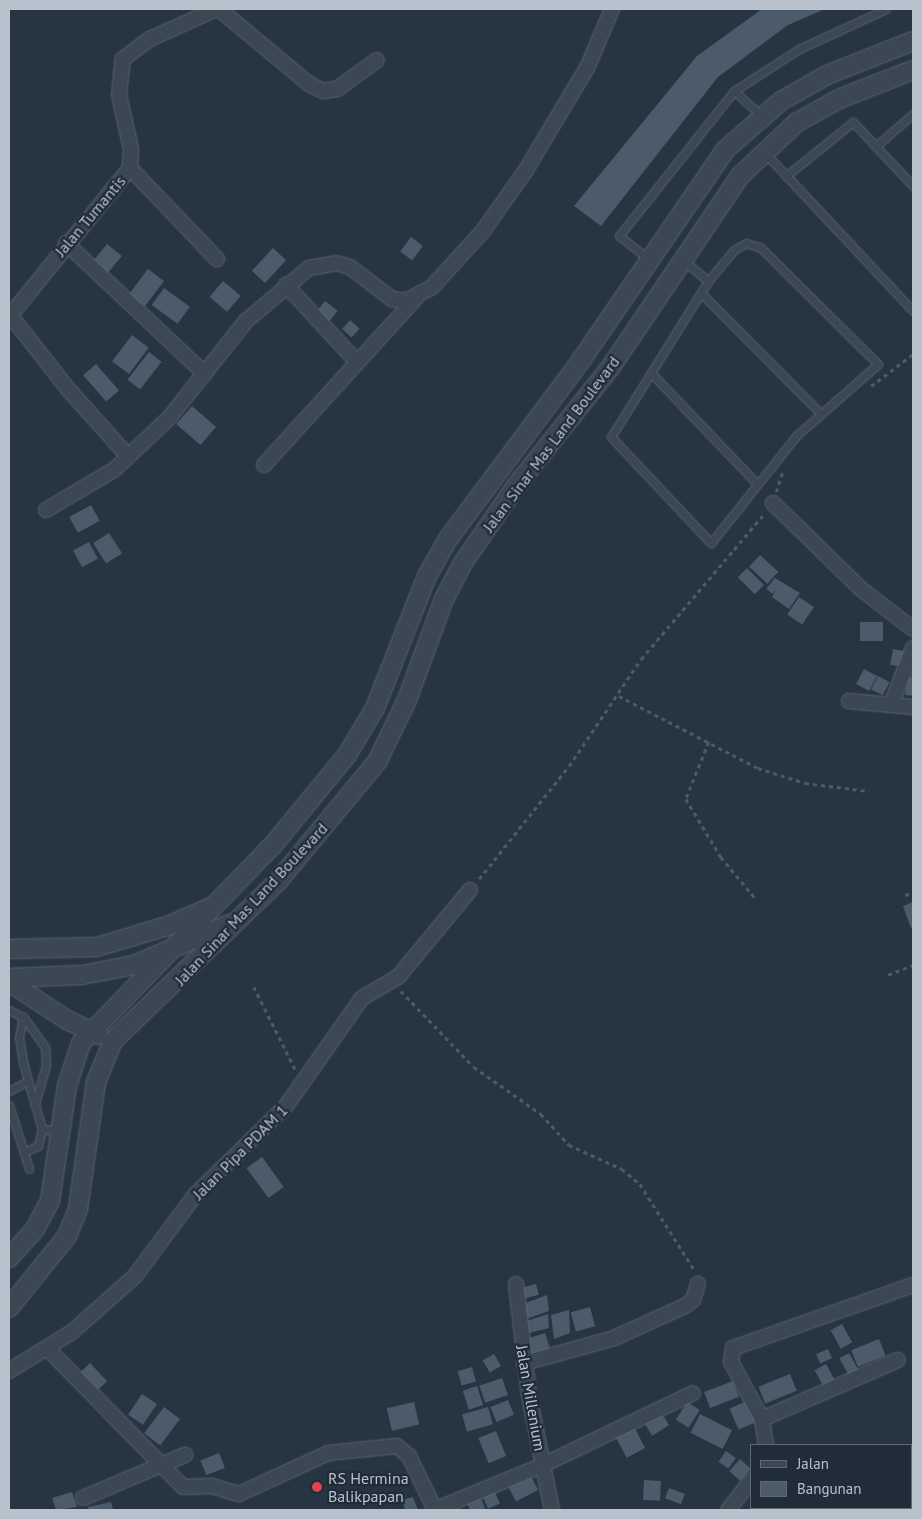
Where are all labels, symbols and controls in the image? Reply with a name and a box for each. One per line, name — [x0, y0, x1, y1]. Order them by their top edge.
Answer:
street label: Jalan Tumantis — [50, 171, 130, 261]
street label: Jalan Sinar Mas Land Boulevard — [479, 352, 623, 536]
street label: Jalan Sinar Mas Land Boulevard — [171, 819, 331, 989]
street label: Jalan Pipa PDAM 1 — [189, 1101, 291, 1203]
street label: Jalan Millenium — [512, 1344, 550, 1452]
legend — [750, 1444, 912, 1509]
text: Jalan — [797, 1454, 829, 1473]
place label: RS Hermina Balikpapan — [328, 1468, 409, 1506]
text: Bangunan — [797, 1479, 861, 1498]
marker: RS Hermina Balikpapan — [310, 1480, 324, 1494]

